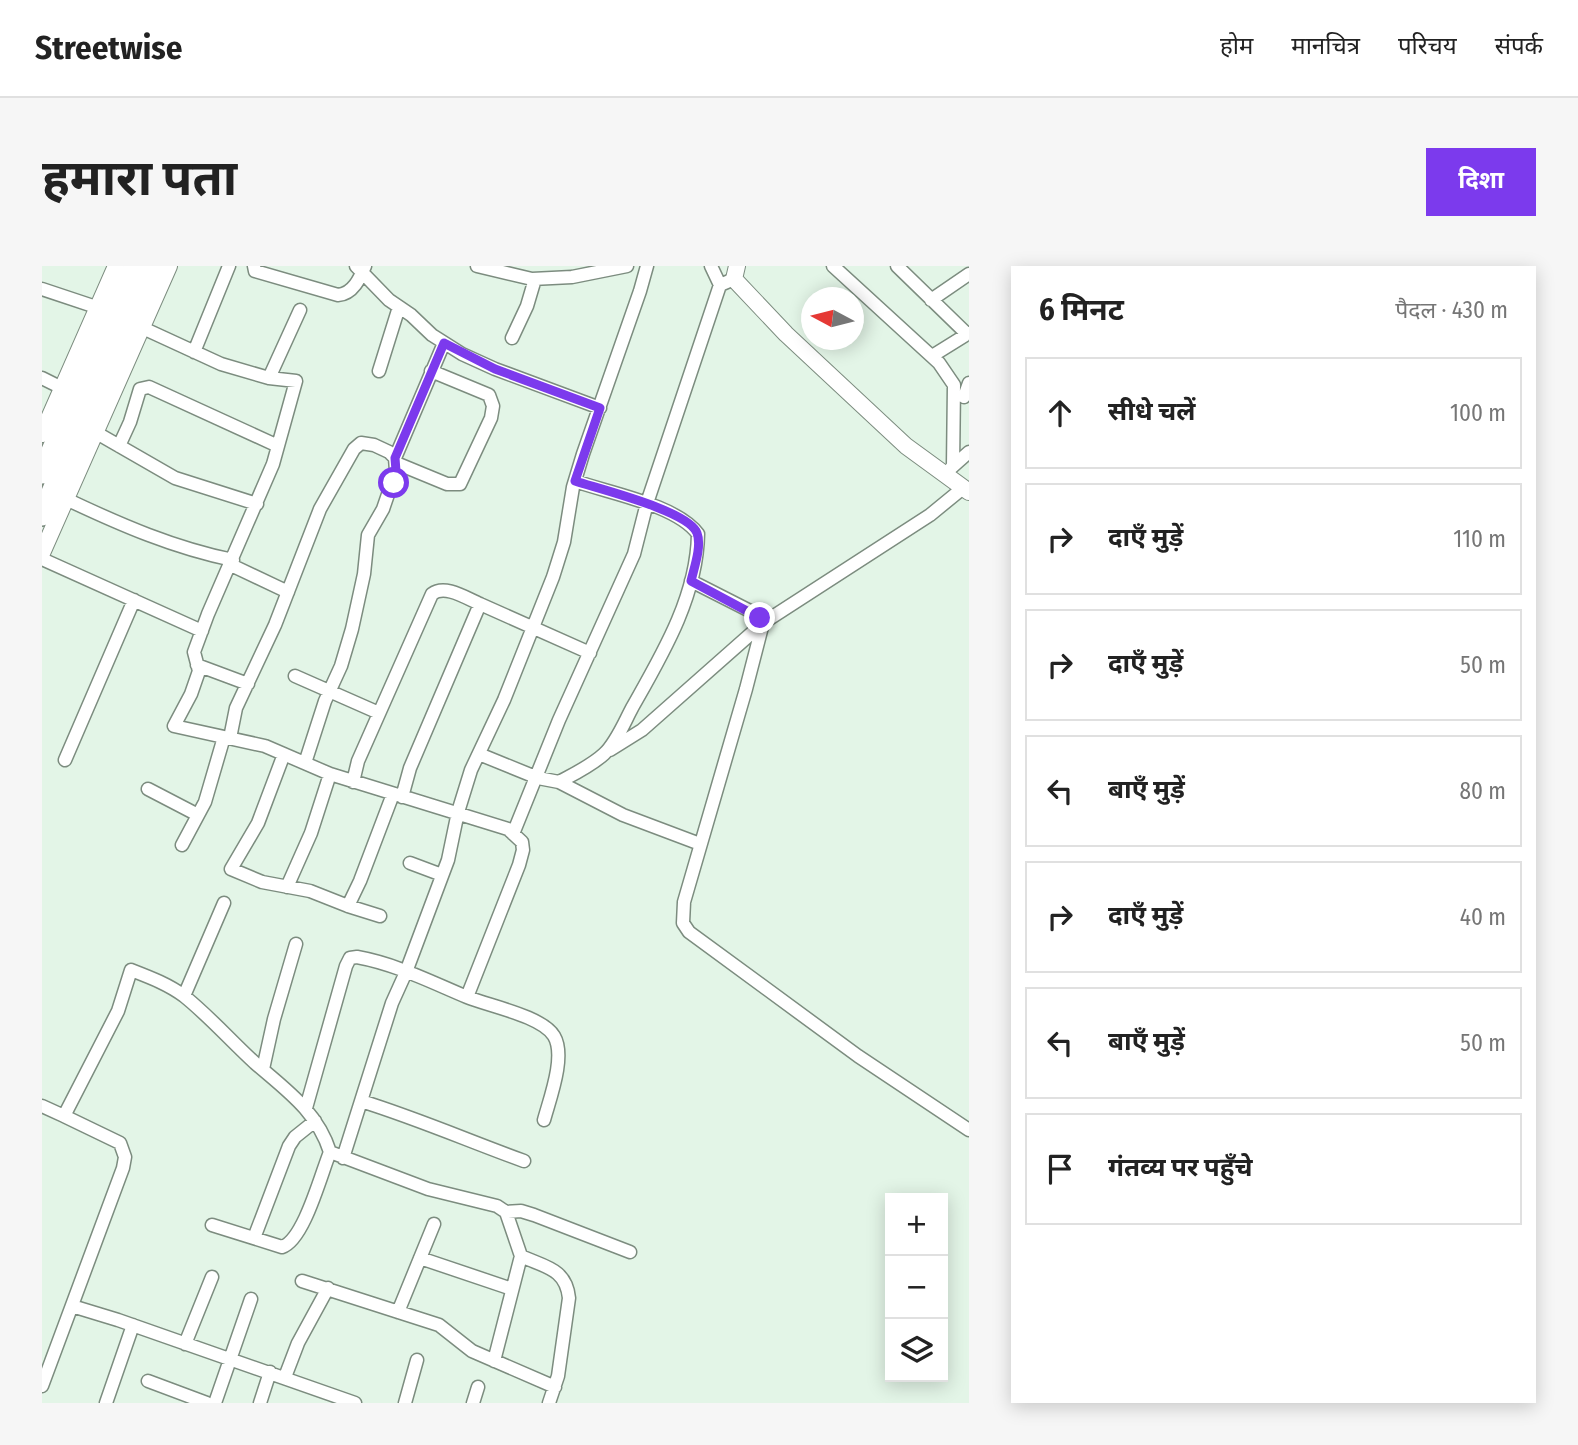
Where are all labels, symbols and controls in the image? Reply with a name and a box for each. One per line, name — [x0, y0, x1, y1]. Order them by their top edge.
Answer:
text: Streetwise — [35, 28, 182, 68]
text: होम — [1220, 32, 1253, 60]
text: मानचित्र — [1291, 32, 1360, 60]
text: परिचय — [1398, 32, 1457, 60]
text: संपर्क — [1495, 32, 1543, 60]
button: दिशा — [1426, 148, 1536, 216]
text: हमारा पता — [42, 149, 237, 208]
north arrow — [801, 287, 864, 350]
text: 6 मिनट — [1039, 292, 1124, 328]
text: पैदल · 430 m — [1395, 296, 1508, 324]
icon: ahead — [1041, 394, 1079, 432]
text: सीधे चलें — [1108, 396, 1195, 427]
text: 100 m — [1450, 399, 1506, 427]
route start — [378, 467, 409, 498]
icon: right — [1041, 520, 1079, 558]
text: दाएँ मुड़ें — [1108, 522, 1183, 553]
text: 110 m — [1453, 525, 1506, 553]
route end — [744, 602, 775, 633]
icon: right — [1041, 646, 1079, 684]
text: दाएँ मुड़ें — [1108, 648, 1183, 679]
text: 50 m — [1460, 651, 1506, 679]
icon: left — [1041, 772, 1079, 810]
text: बाएँ मुड़ें — [1108, 774, 1185, 805]
text: 80 m — [1459, 777, 1506, 805]
icon: right — [1041, 898, 1079, 936]
text: दाएँ मुड़ें — [1108, 900, 1183, 931]
text: 40 m — [1460, 903, 1506, 931]
icon: left — [1041, 1024, 1079, 1062]
text: बाएँ मुड़ें — [1108, 1026, 1185, 1057]
text: 50 m — [1460, 1029, 1506, 1057]
icon: arrive — [1041, 1150, 1079, 1188]
text: गंतव्य पर पहुँचे — [1108, 1152, 1252, 1183]
map controls — [885, 1193, 948, 1382]
button: + — [885, 1193, 948, 1256]
button: − — [885, 1256, 948, 1319]
button: layers — [885, 1319, 948, 1382]

